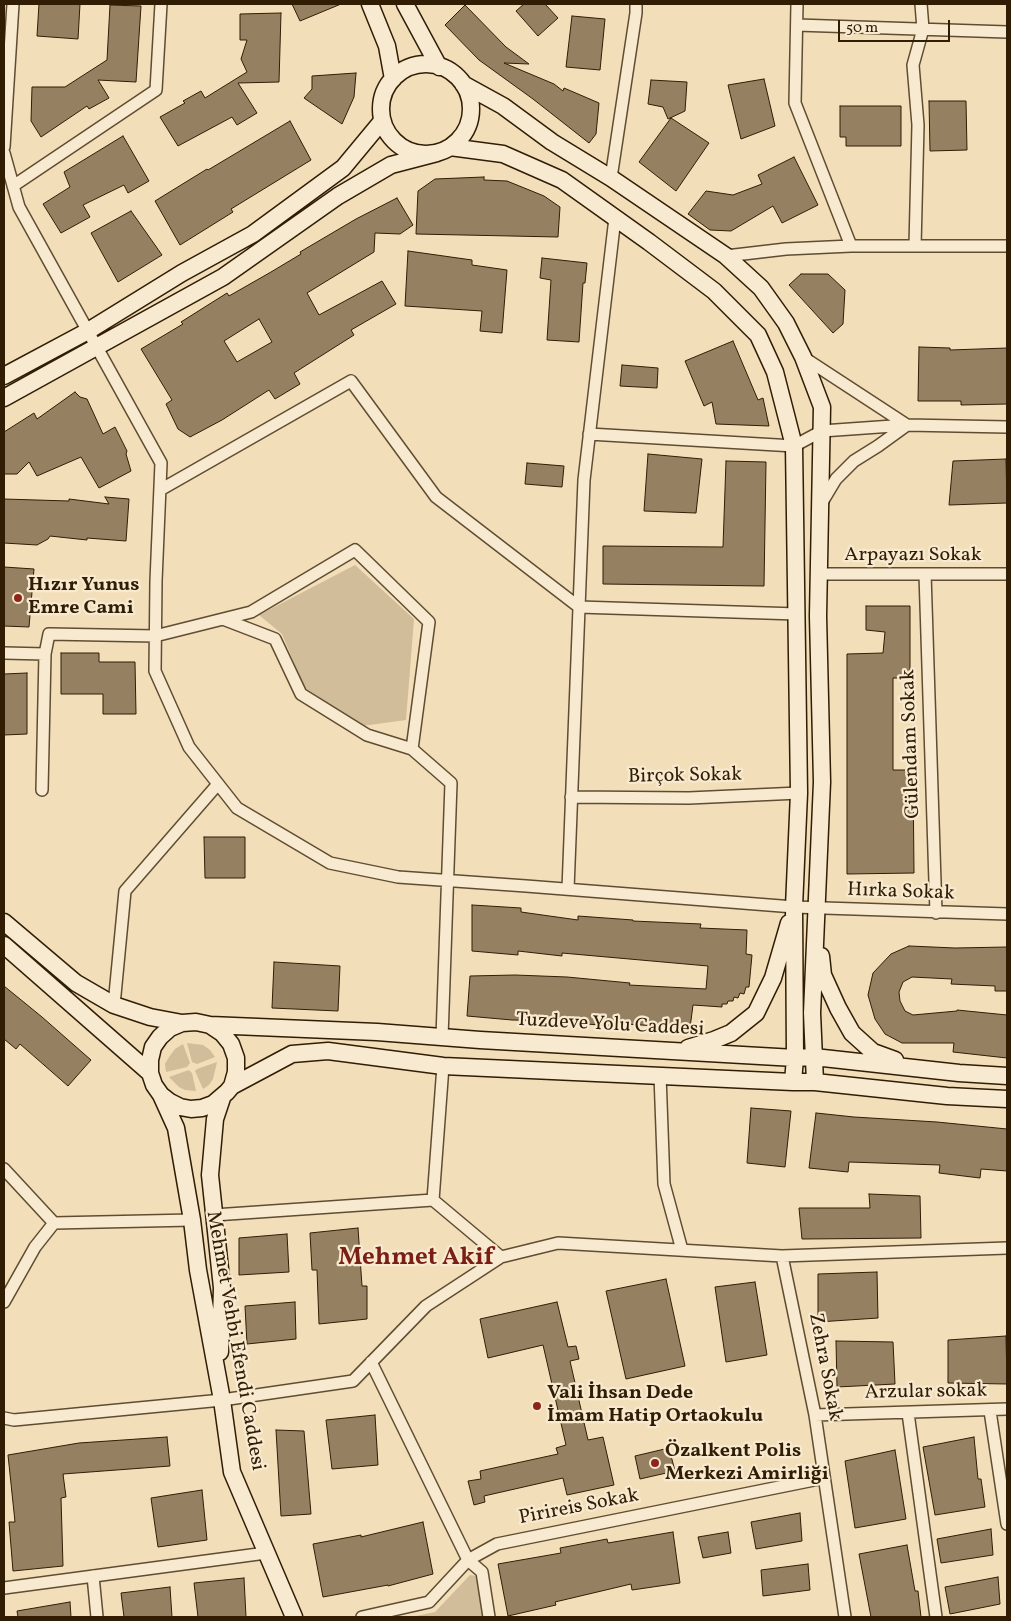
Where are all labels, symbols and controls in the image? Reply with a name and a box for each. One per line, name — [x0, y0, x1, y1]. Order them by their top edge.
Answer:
scale bar — [841, 10, 954, 42]
text: 50 m — [846, 18, 878, 39]
street label: Arpayazı Sokak — [844, 544, 982, 568]
place label: Hızır Yunus Emre Cami — [28, 574, 140, 621]
marker: Hızır Yunus Emre Cami — [12, 592, 24, 604]
street label: Gülendam Sokak — [897, 669, 927, 819]
street label: Birçok Sokak — [628, 764, 742, 790]
street label: Hırka Sokak — [847, 879, 955, 907]
street label: Tuzdeve Yolu Caddesi — [515, 1009, 705, 1043]
street label: Mehmet Vehbi Efendi Caddesi — [199, 1209, 269, 1473]
district label: Mehmet Akif — [338, 1244, 494, 1274]
street label: Zehra Sokak — [802, 1311, 846, 1423]
street label: Arzular sokak — [864, 1380, 988, 1406]
place label: Vali İhsan Dede İmam Hatip Ortaokulu — [547, 1382, 763, 1429]
marker: Vali İhsan Dede İmam Hatip Ortaokulu — [531, 1400, 543, 1412]
place label: Özalkent Polis Merkezi Amirliği — [665, 1440, 829, 1487]
marker: Özalkent Polis Merkezi Amirliği — [649, 1457, 661, 1469]
street label: Pirireis Sokak — [517, 1485, 641, 1531]

